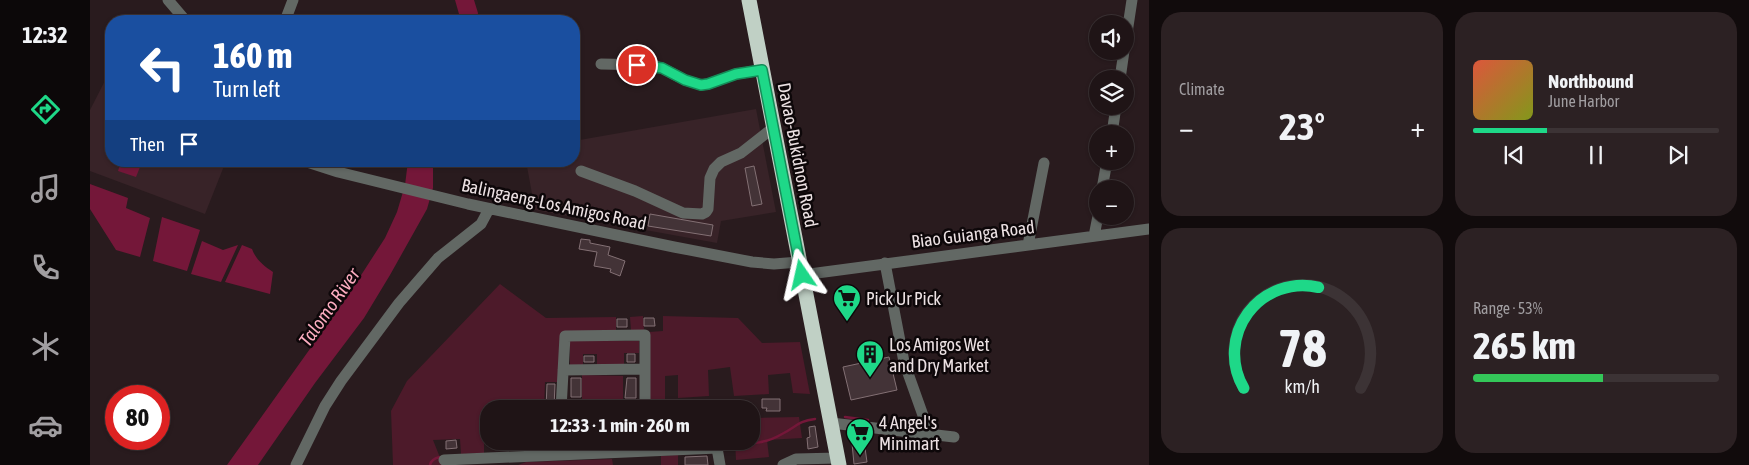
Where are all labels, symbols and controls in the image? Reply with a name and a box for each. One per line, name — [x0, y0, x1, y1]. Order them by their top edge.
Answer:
map controls — [1089, 15, 1134, 225]
button: sound — [1089, 15, 1134, 60]
text: 12:32 — [22, 22, 68, 48]
icon: left — [130, 35, 195, 100]
text: 160 m — [213, 35, 292, 75]
pin — [616, 44, 658, 86]
icon: arrive — [623, 51, 651, 79]
button: layers — [1089, 70, 1134, 115]
text: Northbound — [1548, 70, 1634, 92]
text: Turn left — [213, 76, 280, 102]
text: Climate — [1179, 80, 1225, 98]
street label: Davao-Bukidnon Road — [774, 81, 822, 229]
icon: directions — [28, 92, 63, 127]
text: June Harbor — [1548, 92, 1619, 110]
text: 23° — [1279, 105, 1325, 148]
text: − — [1179, 111, 1194, 143]
text: + — [1410, 111, 1425, 143]
button: + — [1089, 125, 1134, 170]
icon: arrive — [175, 130, 203, 158]
text: Then — [130, 133, 165, 155]
icon: previous — [1500, 141, 1528, 169]
icon: pause — [1582, 141, 1610, 169]
icon: next — [1664, 141, 1692, 169]
icon: music — [28, 171, 63, 206]
street label: Balingaeng-Los Amigos Road — [460, 174, 648, 234]
button: − — [1089, 180, 1134, 225]
street label: Biao Guianga Road — [910, 216, 1036, 252]
position arrow — [775, 248, 827, 300]
icon: phone — [28, 250, 63, 285]
water label: Talomo River — [294, 262, 365, 350]
supermarket icon: Pick Ur Pick — [832, 283, 862, 322]
place label: Pick Ur Pick — [866, 288, 941, 309]
text: Range · 53% — [1473, 299, 1543, 317]
text: 78 — [1278, 318, 1326, 378]
text: 265 km — [1473, 324, 1576, 367]
icon: climate — [28, 329, 63, 364]
place label: Los Amigos Wet and Dry Market — [889, 334, 990, 376]
building icon: Los Amigos Wet and Dry Market — [855, 339, 885, 378]
text: km/h — [1284, 376, 1320, 397]
speed limit sign: 80 — [105, 385, 170, 450]
icon: car — [28, 408, 63, 443]
place label: 4 Angel's Minimart — [879, 412, 940, 454]
text: 12:33 · 1 min · 260 m — [550, 414, 690, 436]
supermarket icon: 4 Angel's Minimart — [845, 417, 875, 456]

